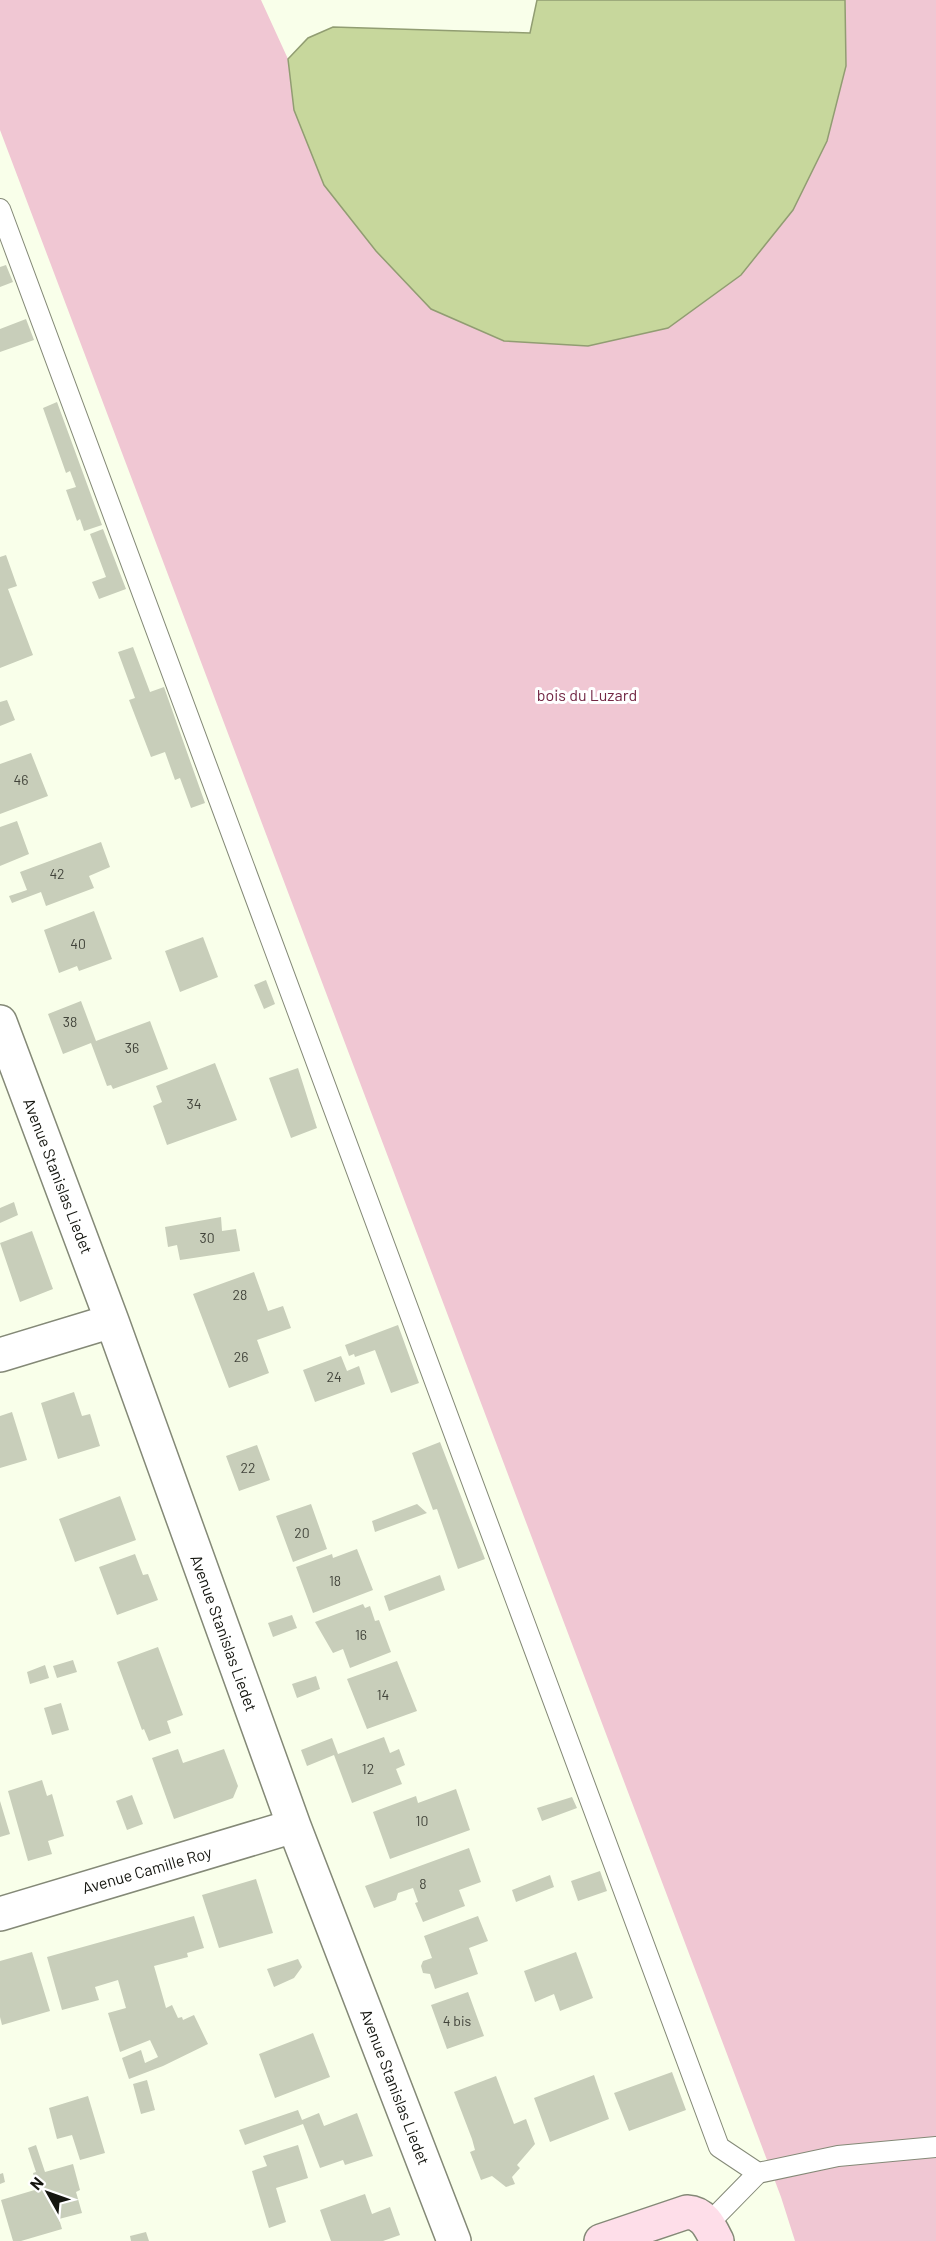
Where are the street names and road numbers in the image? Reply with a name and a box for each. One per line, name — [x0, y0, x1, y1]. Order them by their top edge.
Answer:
street label: Avenue Stanislas Liedet — [20, 1095, 97, 1256]
street label: Avenue Stanislas Liedet — [187, 1552, 262, 1714]
street label: Avenue Camille Roy — [80, 1842, 214, 1897]
street label: Avenue Stanislas Liedet — [357, 2006, 434, 2167]

